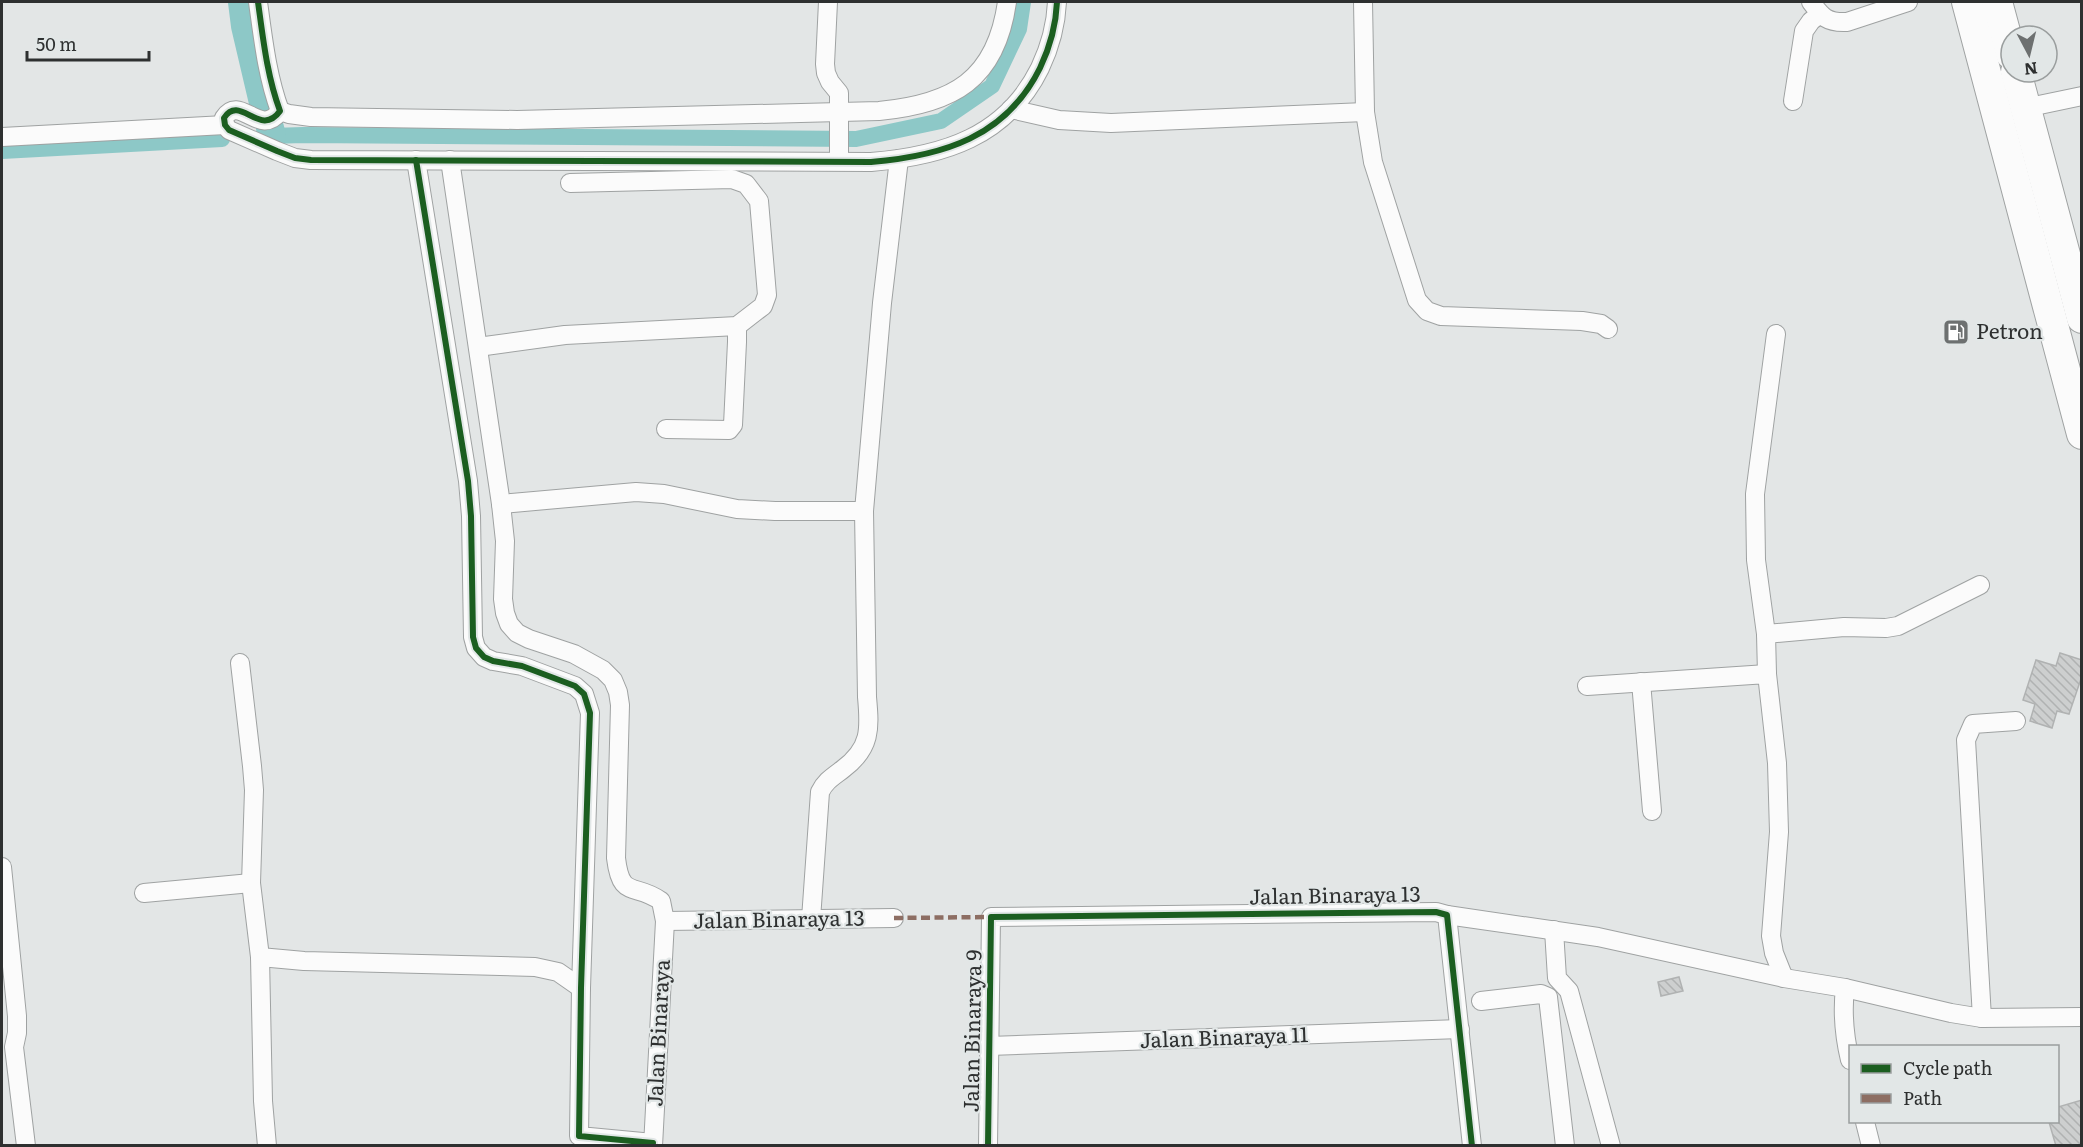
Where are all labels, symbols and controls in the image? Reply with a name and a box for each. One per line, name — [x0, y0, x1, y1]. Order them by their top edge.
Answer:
scale bar — [27, 24, 148, 62]
north arrow — [1999, 24, 2059, 84]
text: 50 m — [36, 30, 77, 57]
text: N — [2023, 57, 2039, 83]
place label: Petron — [1976, 314, 2043, 345]
fuel station icon: Petron — [1941, 317, 1971, 347]
street label: Jalan Binaraya 13 — [1249, 877, 1421, 910]
street label: Jalan Binaraya 13 — [693, 901, 865, 934]
street label: Jalan Binaraya 9 — [954, 949, 987, 1113]
street label: Jalan Binaraya — [637, 958, 676, 1107]
street label: Jalan Binaraya 11 — [1139, 1017, 1309, 1054]
legend — [1849, 1045, 2059, 1123]
text: Cycle path — [1903, 1054, 1992, 1081]
text: Path — [1903, 1084, 1942, 1111]

